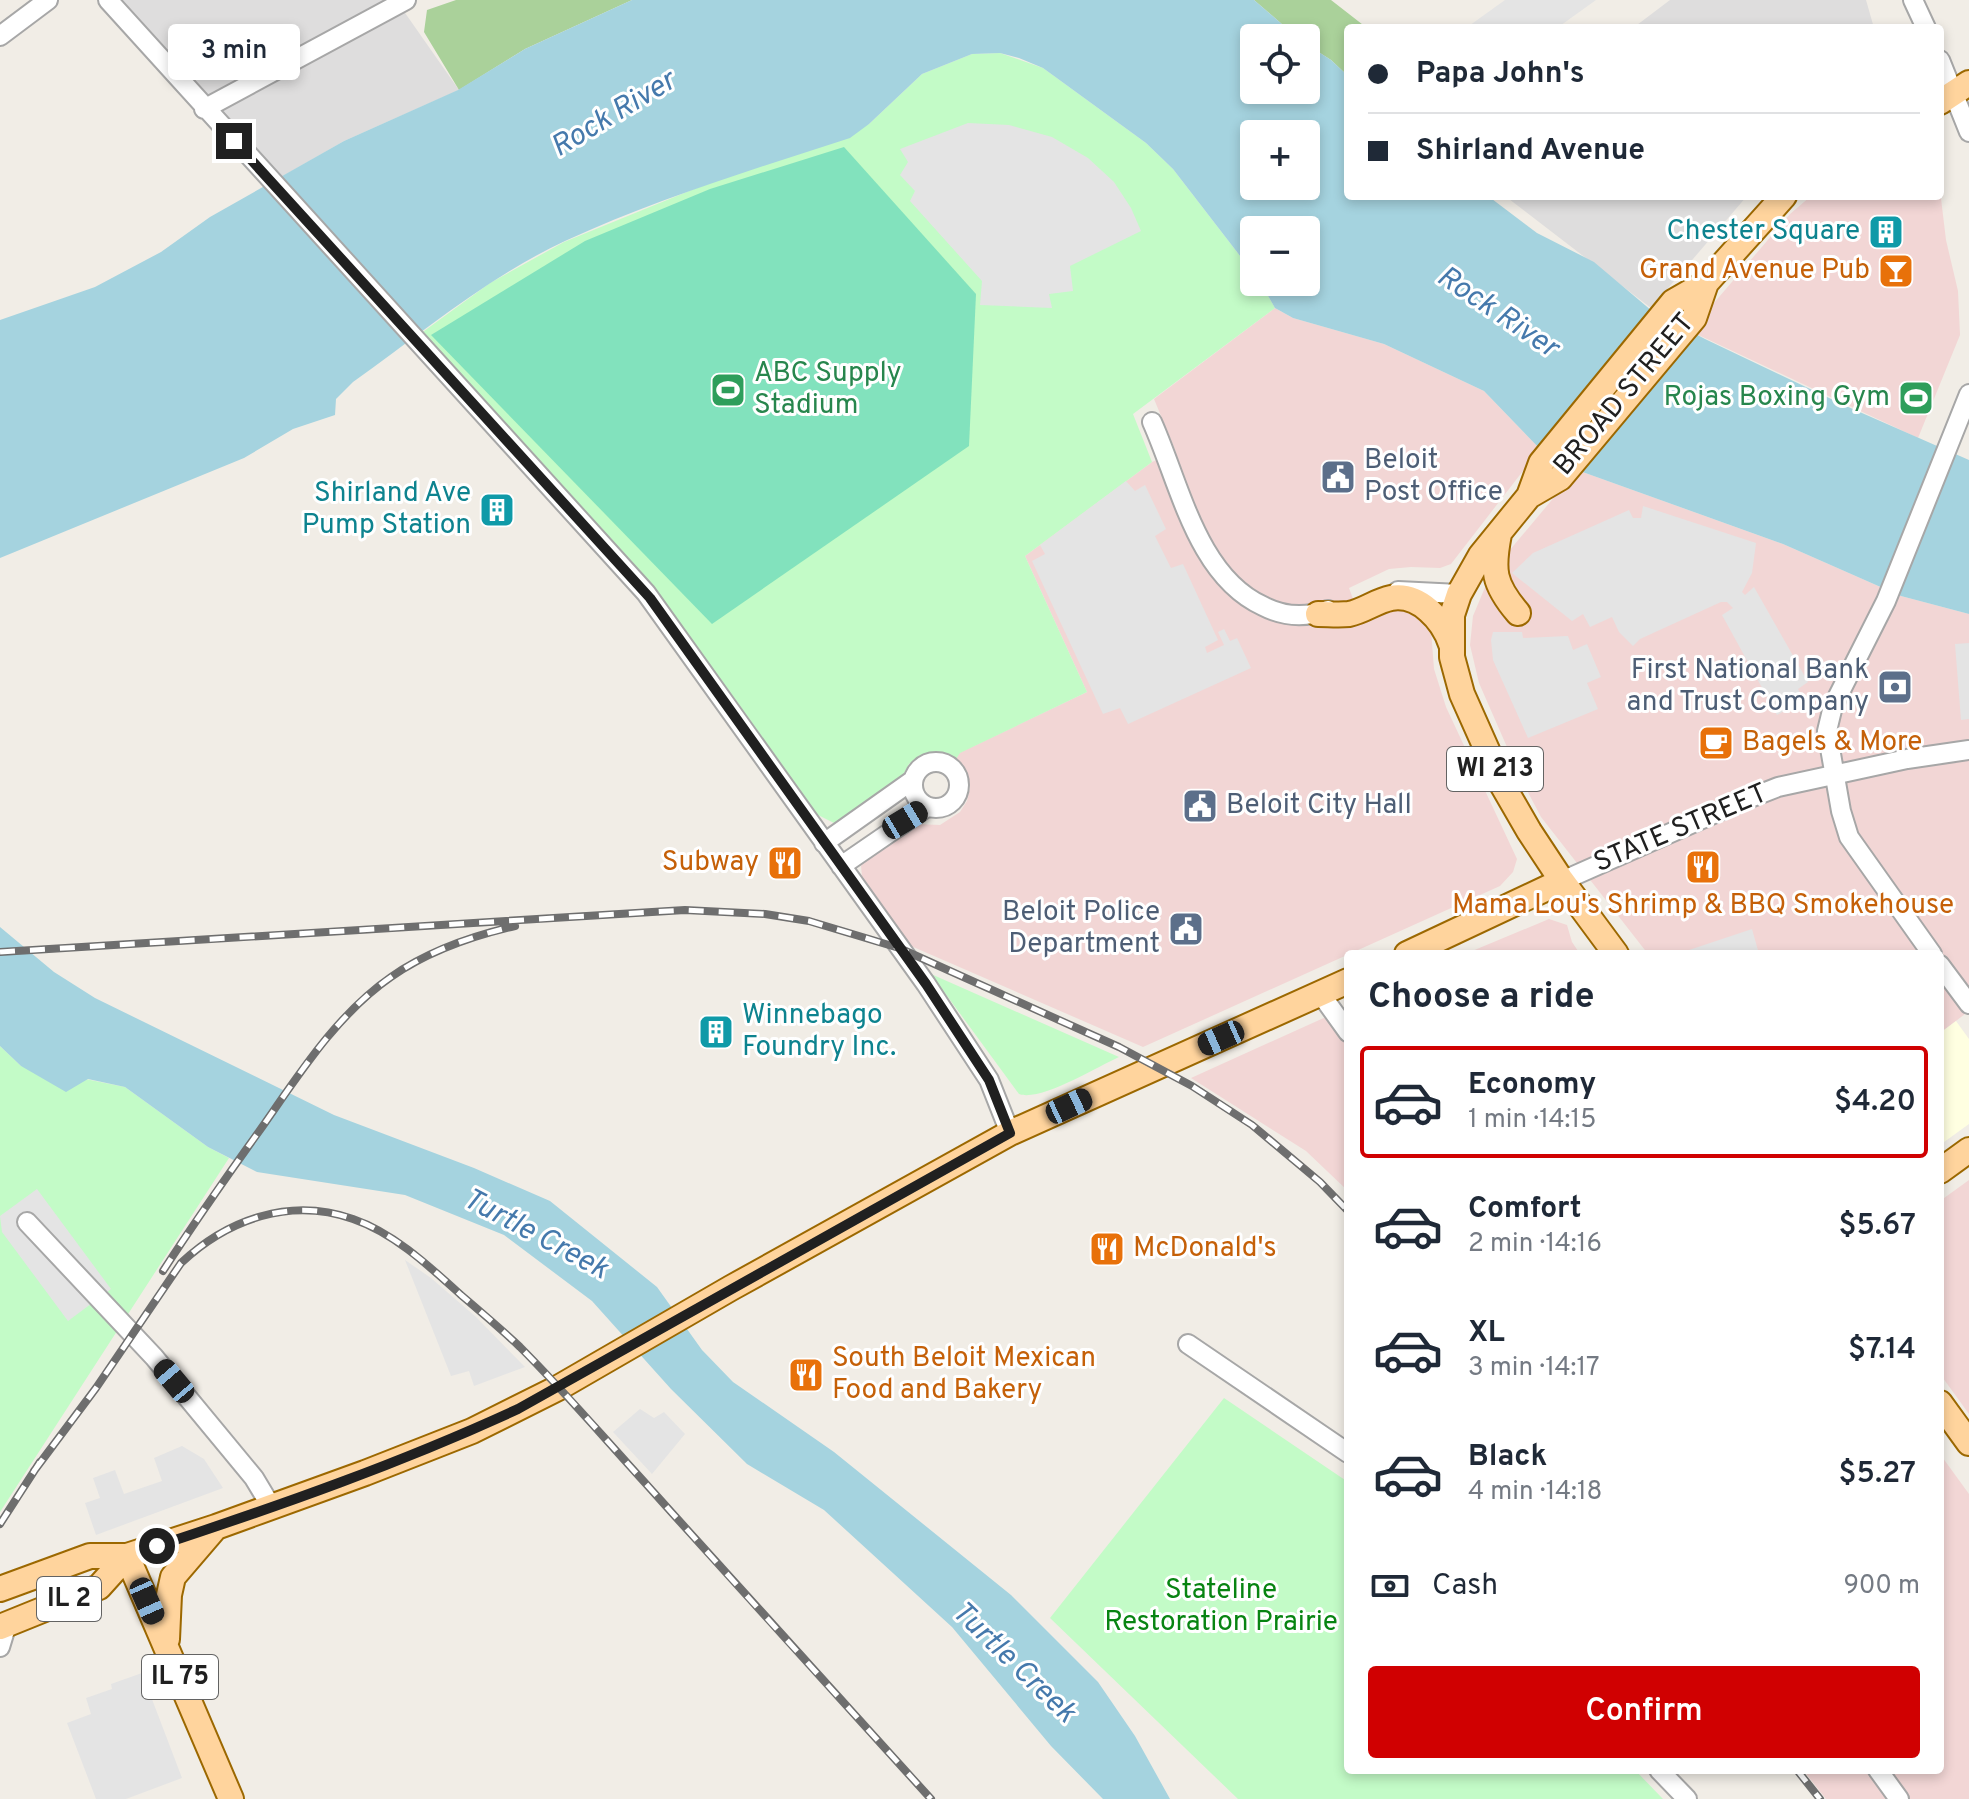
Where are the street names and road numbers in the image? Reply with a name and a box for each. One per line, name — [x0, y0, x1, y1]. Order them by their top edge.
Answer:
street label: BROAD STREET — [1547, 306, 1703, 484]
road number: WI 213 — [1447, 747, 1543, 791]
street label: STATE STREET — [1589, 776, 1773, 882]
road number: IL 2 — [37, 1577, 101, 1621]
road number: IL 75 — [142, 1655, 218, 1699]

